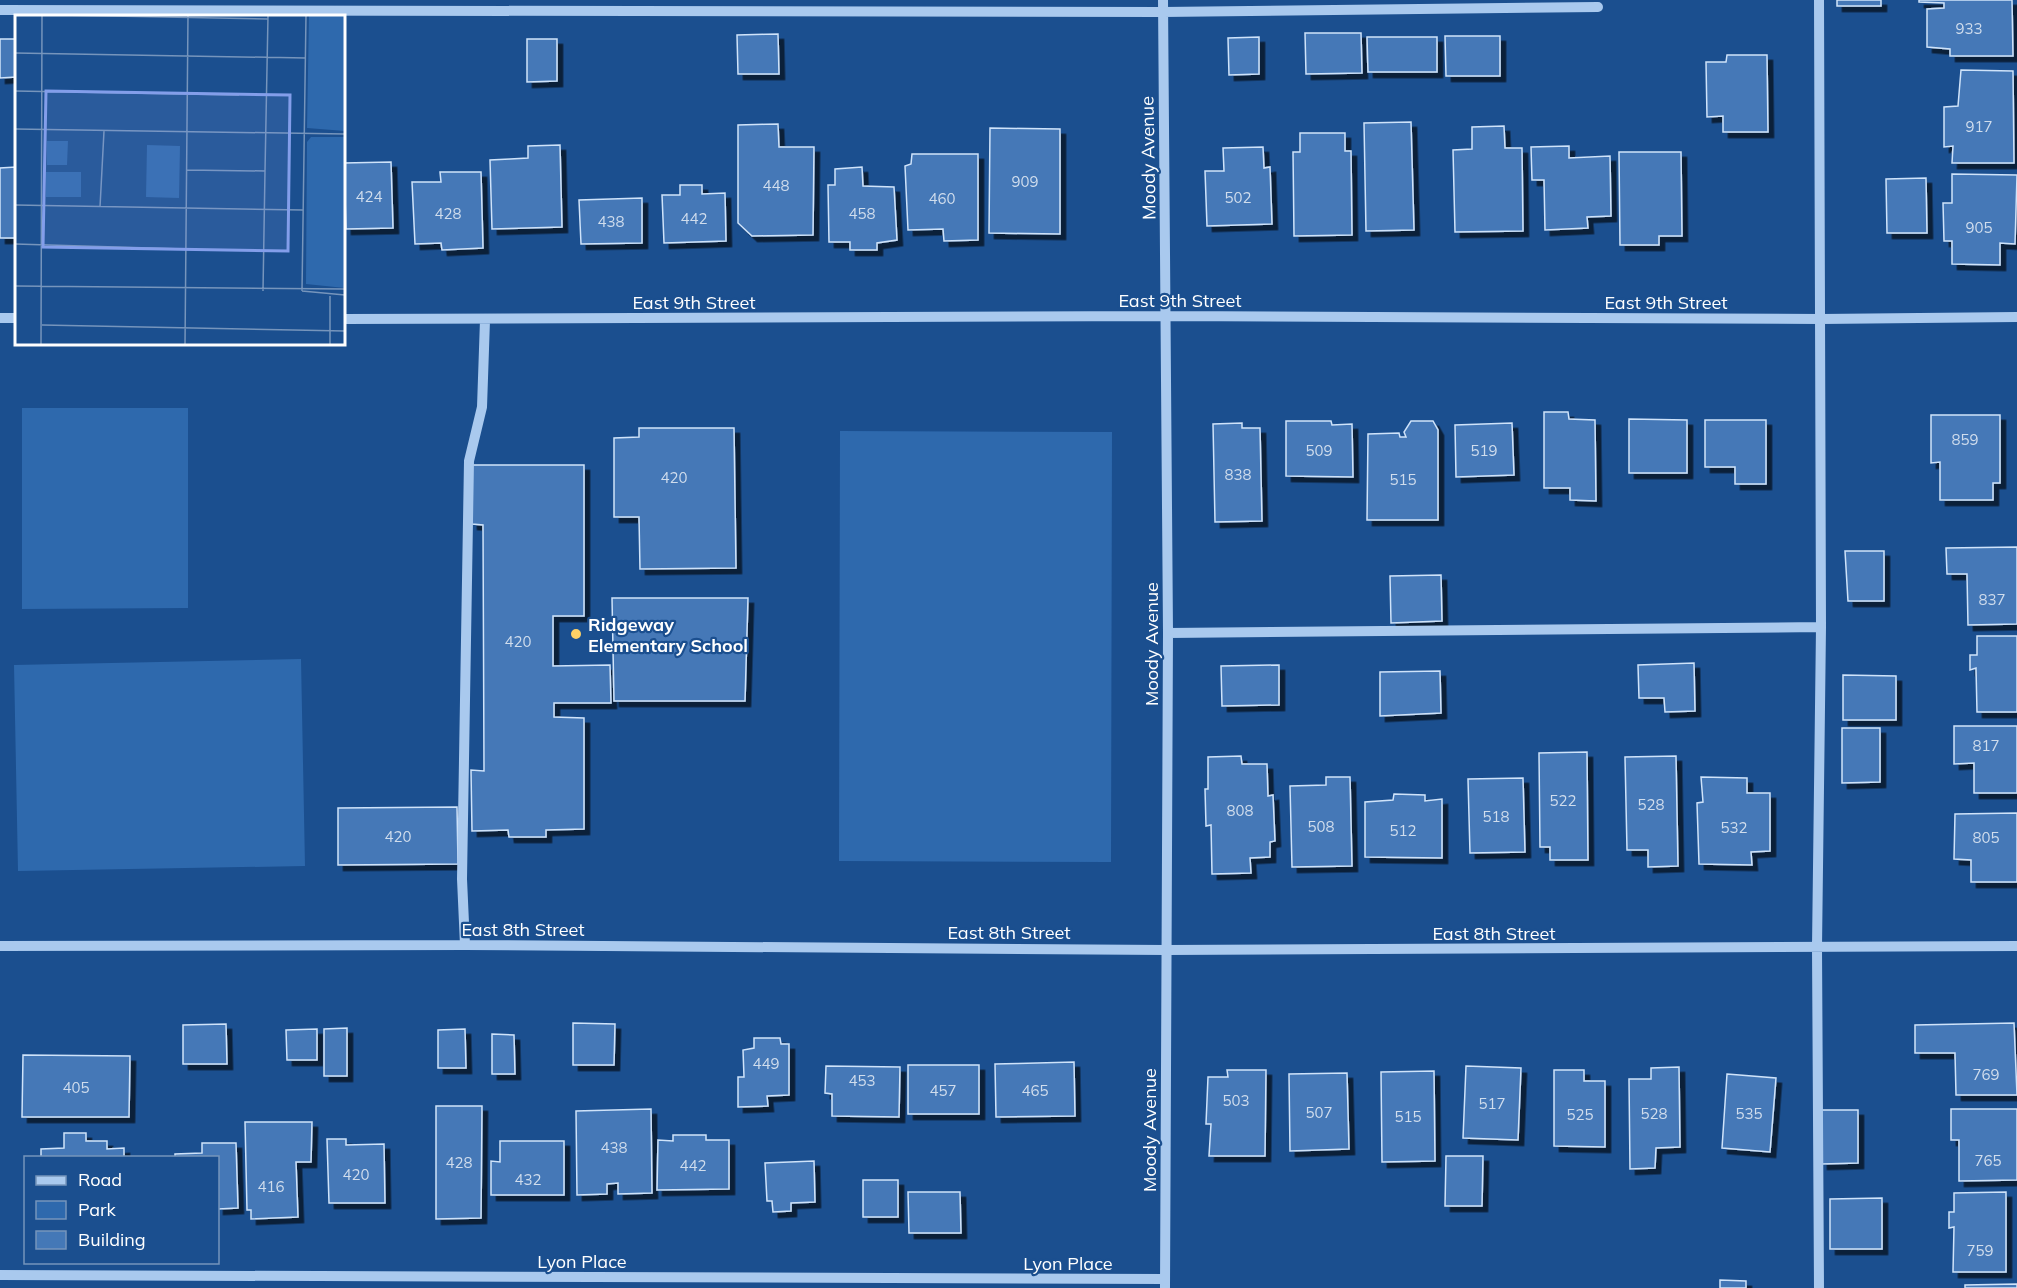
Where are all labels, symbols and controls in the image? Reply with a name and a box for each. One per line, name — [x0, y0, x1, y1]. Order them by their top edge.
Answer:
inset map — [15, 15, 345, 345]
house number: 933 — [1955, 19, 1983, 38]
street label: Moody Avenue — [1135, 96, 1161, 220]
house number: 917 — [1965, 117, 1993, 136]
house number: 909 — [1011, 172, 1039, 191]
house number: 448 — [762, 176, 790, 195]
house number: 424 — [355, 187, 383, 206]
house number: 502 — [1224, 188, 1252, 207]
house number: 460 — [928, 189, 956, 208]
house number: 428 — [434, 204, 462, 223]
house number: 458 — [848, 204, 876, 223]
house number: 442 — [680, 209, 708, 228]
house number: 438 — [597, 212, 625, 231]
house number: 905 — [1965, 218, 1993, 237]
street label: East 9th Street — [1118, 289, 1242, 312]
street label: East 9th Street — [632, 291, 756, 314]
street label: East 9th Street — [1604, 291, 1728, 314]
house number: 859 — [1951, 430, 1979, 449]
house number: 509 — [1305, 441, 1333, 460]
house number: 519 — [1470, 441, 1498, 460]
house number: 838 — [1224, 465, 1252, 484]
house number: 420 — [660, 468, 688, 487]
house number: 515 — [1389, 470, 1417, 489]
street label: Moody Avenue — [1140, 582, 1163, 706]
house number: 837 — [1978, 590, 2006, 609]
place label: Ridgeway Elementary School — [588, 613, 748, 657]
marker: Ridgeway Elementary School — [569, 627, 583, 641]
house number: 420 — [504, 632, 532, 651]
house number: 817 — [1972, 736, 2000, 755]
house number: 522 — [1549, 791, 1577, 810]
house number: 528 — [1637, 795, 1665, 814]
house number: 808 — [1226, 801, 1254, 820]
house number: 518 — [1482, 807, 1510, 826]
house number: 508 — [1307, 817, 1335, 836]
house number: 532 — [1720, 818, 1748, 837]
house number: 512 — [1389, 821, 1417, 840]
house number: 420 — [384, 827, 412, 846]
house number: 805 — [1972, 828, 2000, 847]
street label: East 8th Street — [461, 918, 585, 941]
street label: East 8th Street — [947, 921, 1071, 944]
street label: East 8th Street — [1432, 922, 1556, 945]
house number: 449 — [752, 1054, 780, 1073]
house number: 769 — [1972, 1065, 2000, 1084]
street label: Moody Avenue — [1138, 1068, 1161, 1192]
house number: 453 — [848, 1071, 876, 1090]
house number: 405 — [62, 1078, 90, 1097]
house number: 457 — [929, 1081, 957, 1100]
house number: 465 — [1021, 1081, 1049, 1100]
house number: 503 — [1222, 1091, 1250, 1110]
house number: 517 — [1478, 1094, 1506, 1113]
house number: 507 — [1305, 1103, 1333, 1122]
house number: 528 — [1640, 1104, 1668, 1123]
house number: 535 — [1735, 1104, 1763, 1123]
house number: 525 — [1566, 1105, 1594, 1124]
house number: 515 — [1394, 1107, 1422, 1126]
house number: 438 — [600, 1138, 628, 1157]
house number: 765 — [1974, 1151, 2002, 1170]
house number: 428 — [445, 1153, 473, 1172]
legend — [24, 1156, 219, 1264]
house number: 442 — [679, 1156, 707, 1175]
house number: 420 — [342, 1165, 370, 1184]
text: Road — [78, 1168, 122, 1191]
house number: 432 — [514, 1170, 542, 1189]
house number: 416 — [257, 1177, 285, 1196]
text: Park — [78, 1198, 117, 1221]
text: Building — [78, 1228, 146, 1251]
house number: 759 — [1966, 1241, 1994, 1260]
street label: Lyon Place — [537, 1250, 627, 1273]
street label: Lyon Place — [1023, 1252, 1113, 1275]

